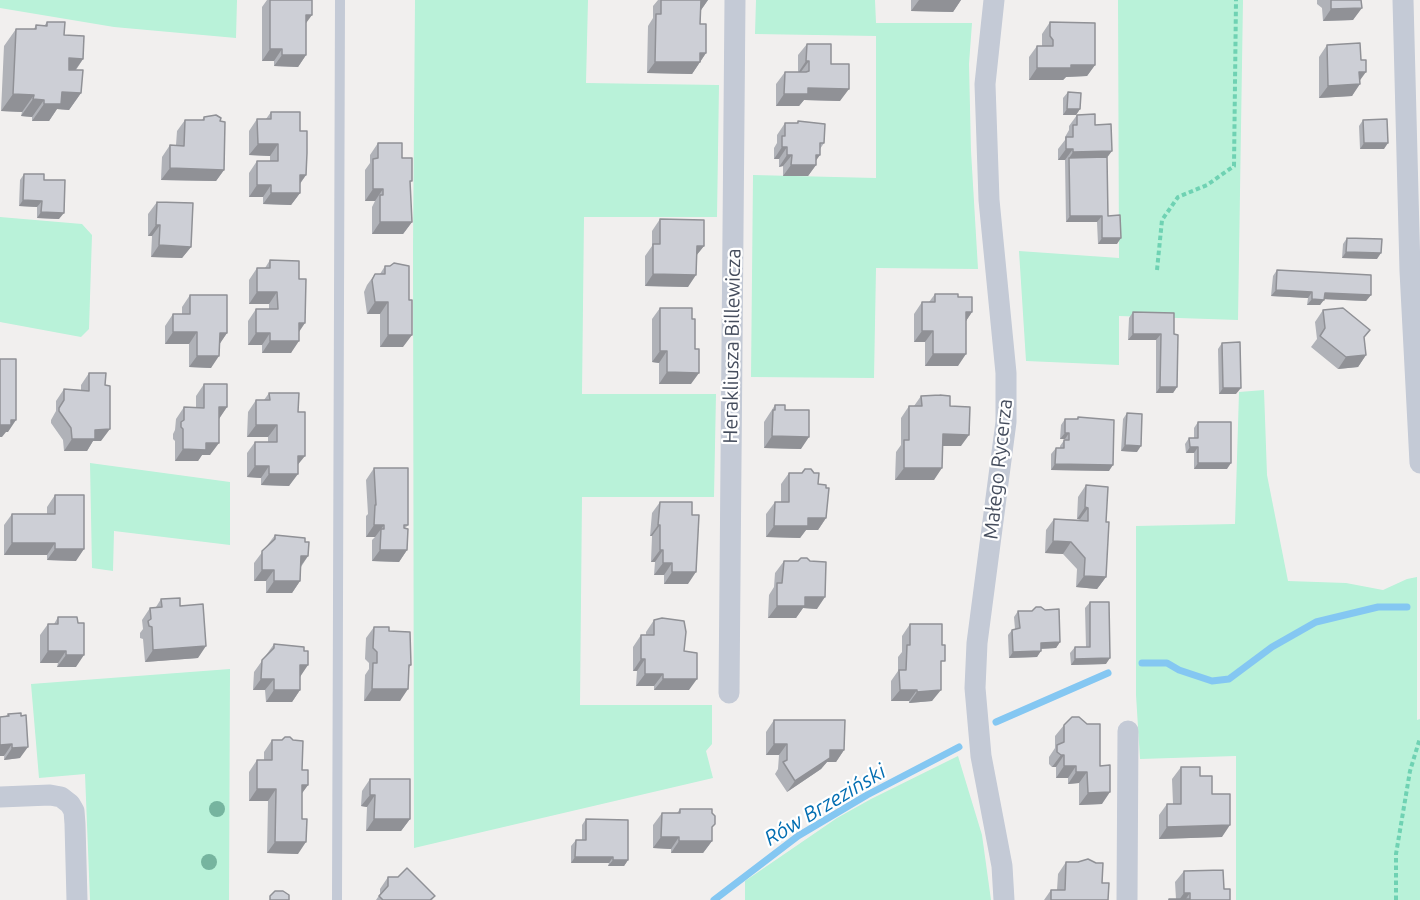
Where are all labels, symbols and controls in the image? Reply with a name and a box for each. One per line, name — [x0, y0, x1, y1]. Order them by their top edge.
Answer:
street label: Herakliusza Billewicza — [718, 248, 746, 444]
street label: Małego Rycerza — [979, 398, 1017, 540]
water label: Rów Brzeziński — [760, 759, 890, 851]

